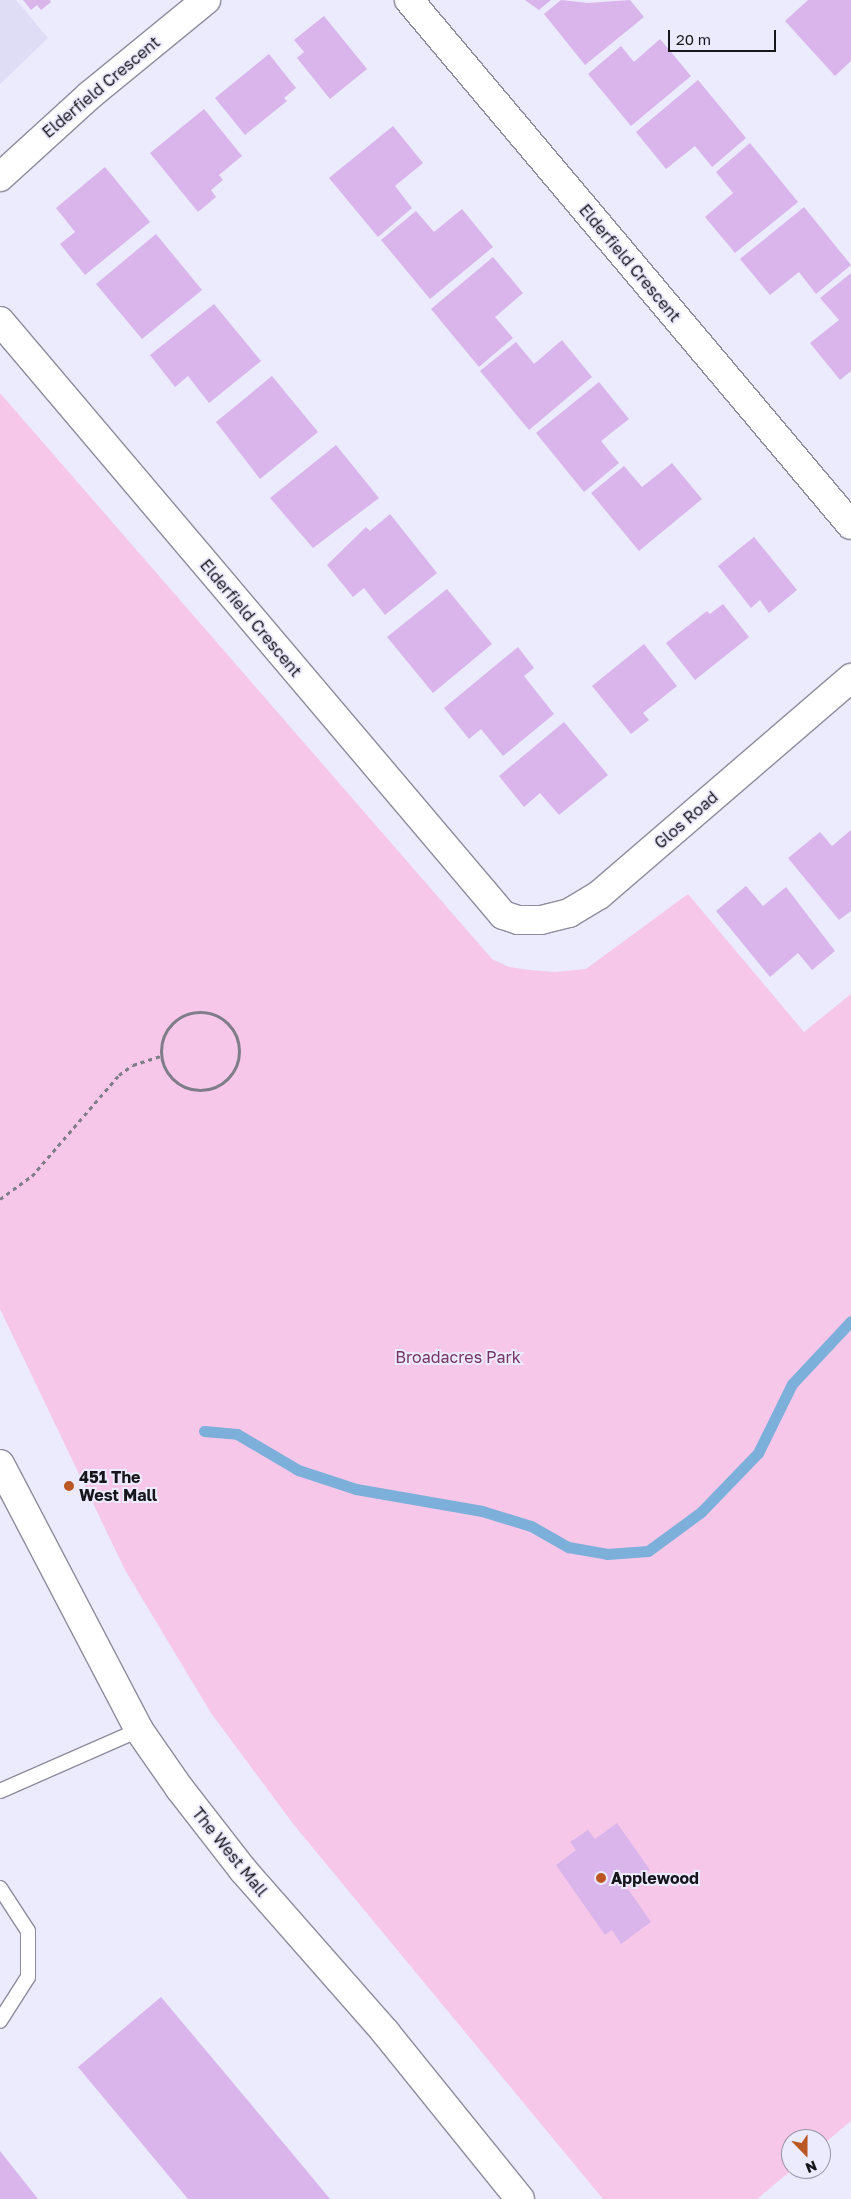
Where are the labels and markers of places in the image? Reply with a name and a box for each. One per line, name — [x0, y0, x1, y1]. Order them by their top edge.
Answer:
place label: 451 The West Mall — [79, 1467, 157, 1505]
marker: 451 The West Mall — [63, 1480, 75, 1492]
place label: Applewood — [611, 1868, 699, 1888]
marker: Applewood — [595, 1872, 607, 1884]

